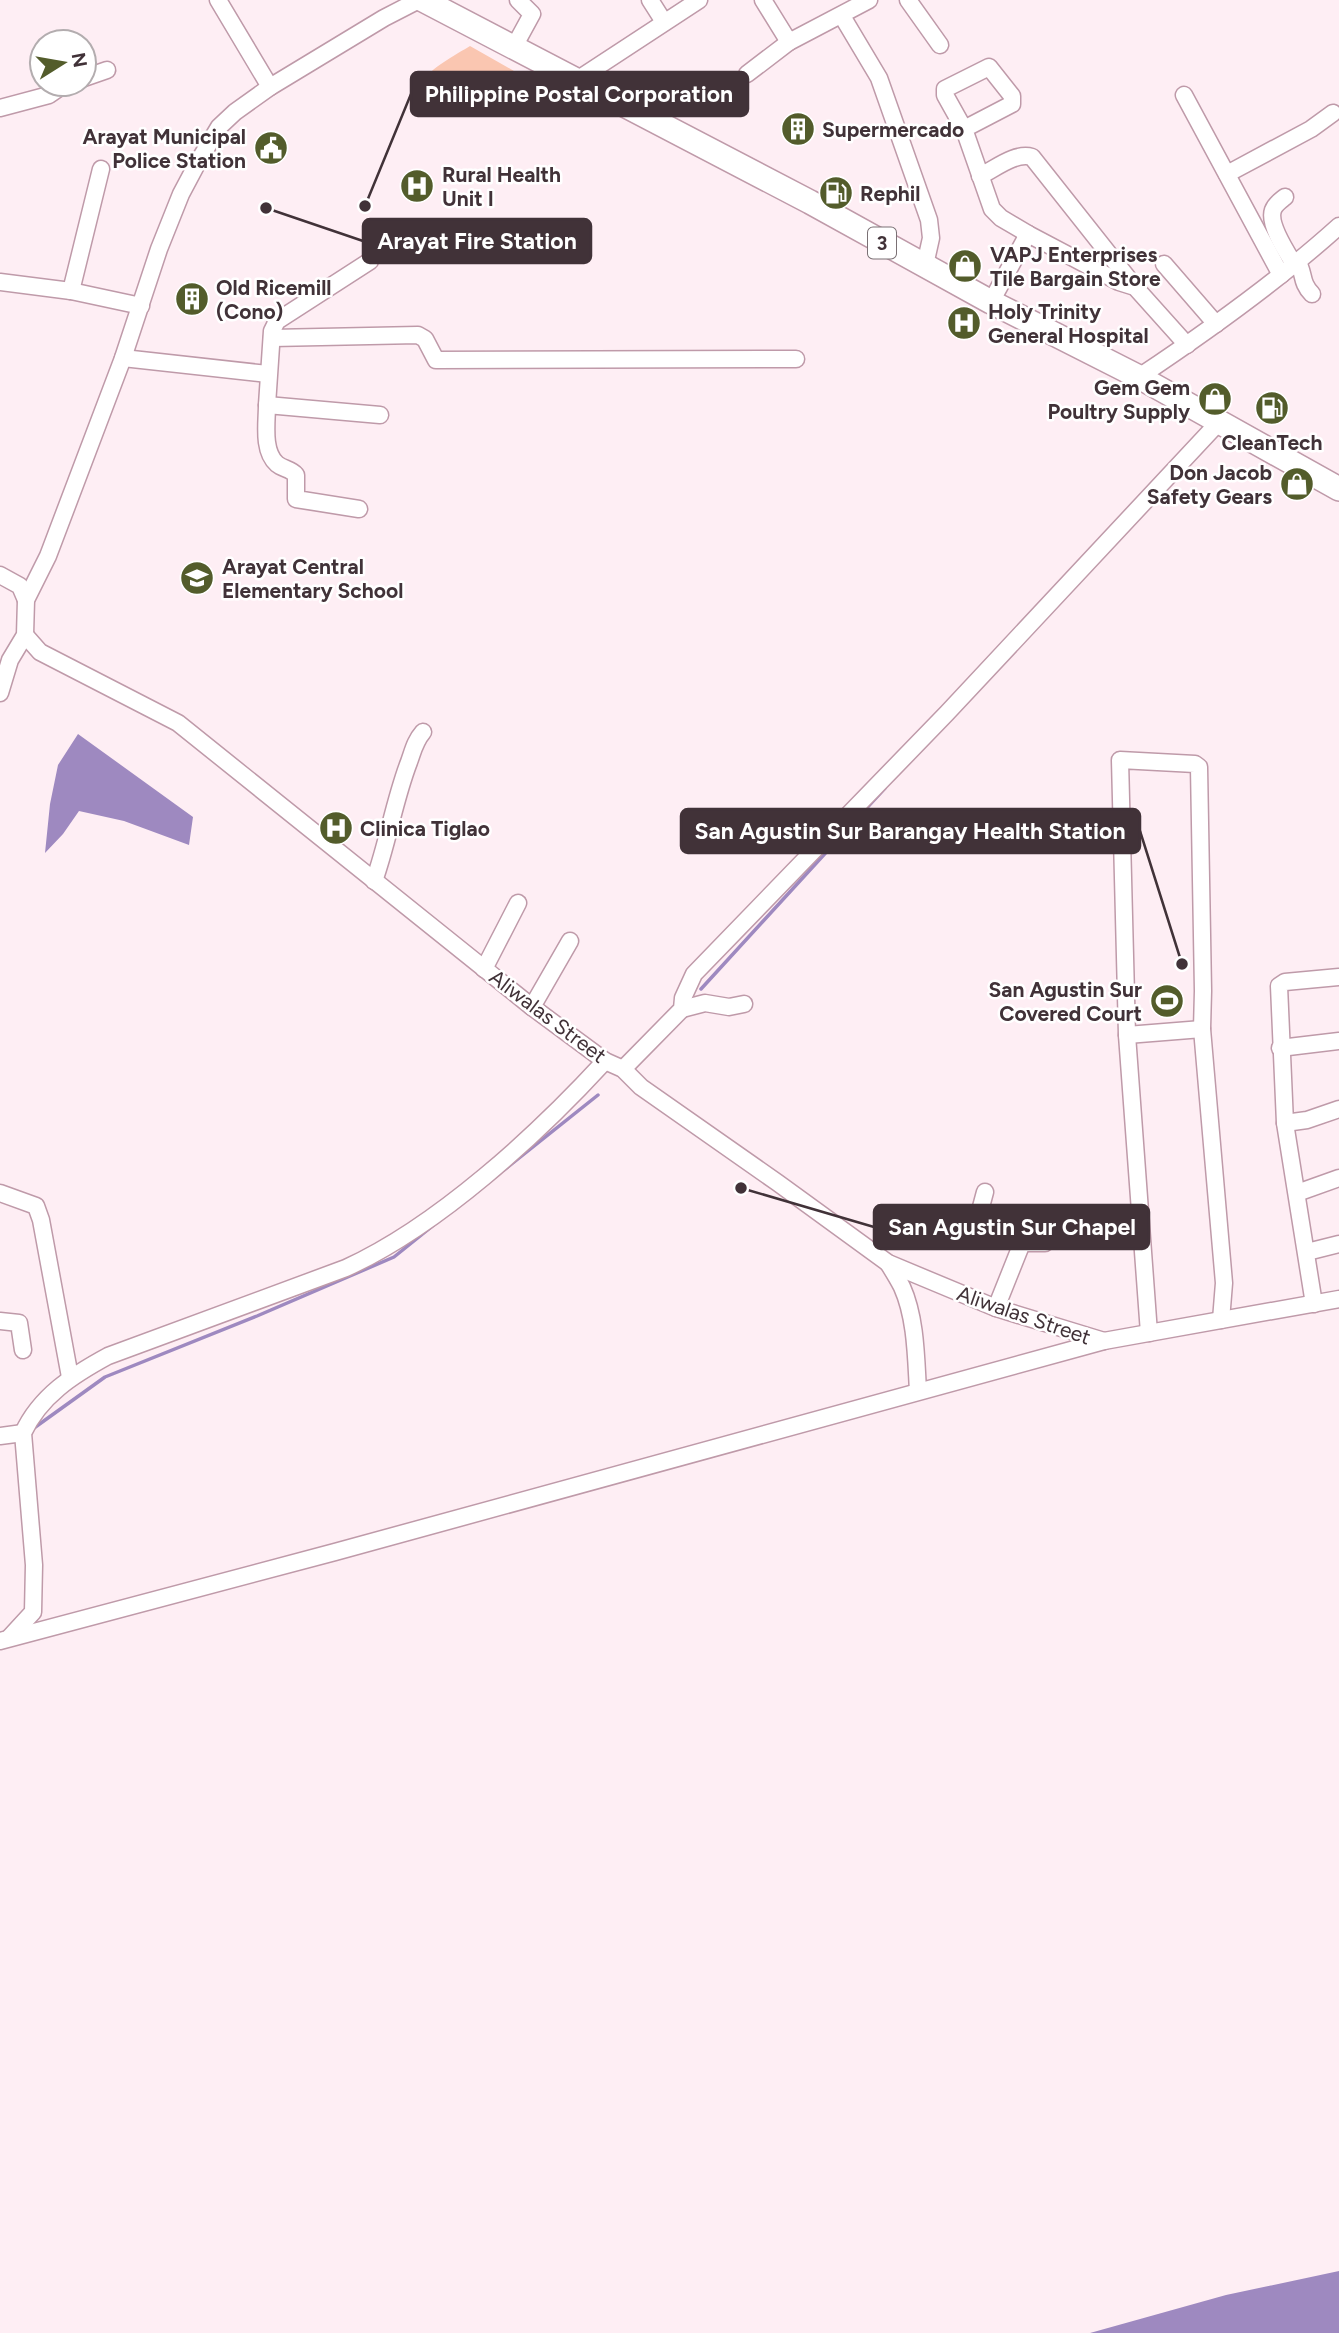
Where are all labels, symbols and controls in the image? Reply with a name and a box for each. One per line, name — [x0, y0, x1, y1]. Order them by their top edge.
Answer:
north arrow — [28, 28, 98, 98]
text: N — [67, 50, 92, 69]
callout: Philippine Postal Corporation — [411, 72, 748, 116]
text: Philippine Postal Corporation — [425, 80, 733, 108]
building icon: Supermercado — [779, 110, 817, 148]
place label: Supermercado — [822, 117, 964, 142]
place label: Arayat Municipal Police Station — [82, 124, 246, 173]
public building icon: Arayat Municipal Police Station — [252, 129, 290, 167]
place label: Rural Health Unit I — [442, 162, 561, 211]
hospital icon: Rural Health Unit I — [398, 167, 436, 205]
fuel station icon: Rephil — [817, 174, 855, 212]
place label: Rephil — [860, 181, 920, 206]
callout: Arayat Fire Station — [363, 219, 591, 263]
text: Arayat Fire Station — [377, 227, 577, 255]
road number: 3 — [868, 228, 896, 258]
place label: VAPJ Enterprises Tile Bargain Store — [990, 242, 1161, 291]
shop icon: VAPJ Enterprises Tile Bargain Store — [946, 247, 984, 285]
place label: Old Ricemill (Cono) — [216, 275, 331, 324]
building icon: Old Ricemill (Cono) — [173, 280, 211, 318]
place label: Holy Trinity General Hospital — [988, 299, 1149, 348]
hospital icon: Holy Trinity General Hospital — [945, 304, 983, 342]
place label: Gem Gem Poultry Supply — [1048, 375, 1191, 424]
shop icon: Gem Gem Poultry Supply — [1196, 380, 1234, 418]
fuel station icon: CleanTech — [1253, 389, 1291, 427]
place label: CleanTech — [1221, 430, 1323, 455]
place label: Don Jacob Safety Gears — [1147, 460, 1272, 509]
shop icon: Don Jacob Safety Gears — [1278, 465, 1316, 503]
place label: Arayat Central Elementary School — [222, 554, 403, 603]
school or university icon: Arayat Central Elementary School — [178, 559, 216, 597]
hospital icon: Clinica Tiglao — [317, 809, 355, 847]
callout: San Agustin Sur Barangay Health Station — [681, 809, 1140, 853]
place label: Clinica Tiglao — [360, 816, 490, 841]
text: San Agustin Sur Barangay Health Station — [694, 817, 1126, 845]
street label: Aliwalas Street — [485, 964, 611, 1068]
place label: San Agustin Sur Covered Court — [989, 977, 1142, 1026]
sports icon: San Agustin Sur Covered Court — [1148, 982, 1186, 1020]
callout: San Agustin Sur Chapel — [874, 1205, 1149, 1249]
text: San Agustin Sur Chapel — [888, 1213, 1136, 1241]
street label: Aliwalas Street — [954, 1280, 1094, 1350]

